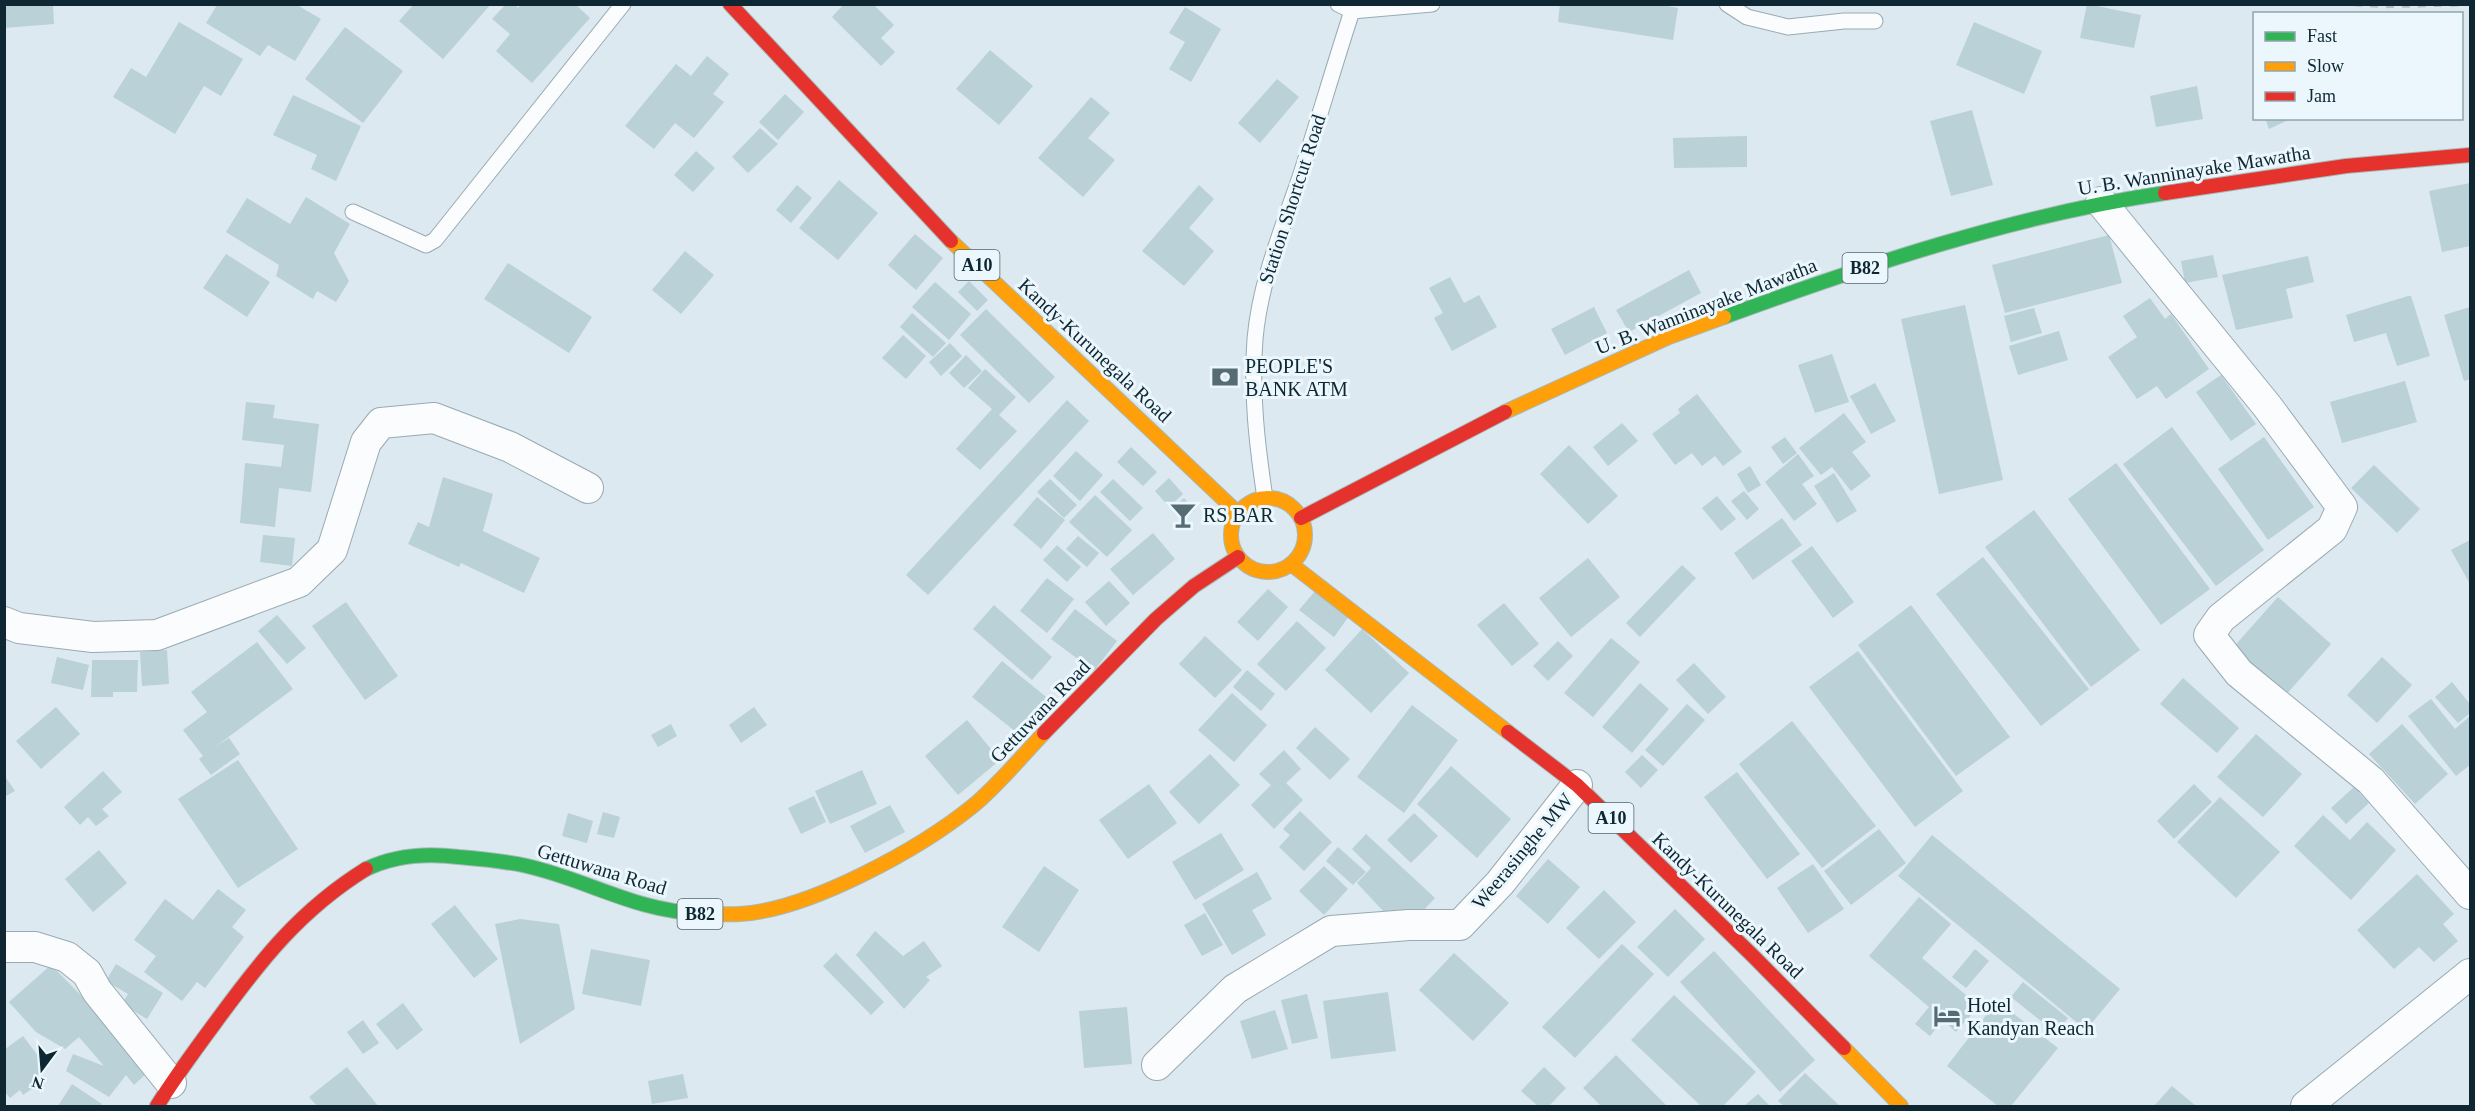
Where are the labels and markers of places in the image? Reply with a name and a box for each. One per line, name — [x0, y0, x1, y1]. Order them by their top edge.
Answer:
place label: PEOPLE'S BANK ATM — [1245, 355, 1348, 400]
bank icon: PEOPLE'S BANK ATM — [1210, 362, 1240, 392]
bar icon: RS BAR — [1168, 500, 1198, 530]
place label: RS BAR — [1203, 504, 1274, 526]
place label: Hotel Kandyan Reach — [1967, 994, 2094, 1040]
hotel icon: Hotel Kandyan Reach — [1932, 1001, 1962, 1031]

